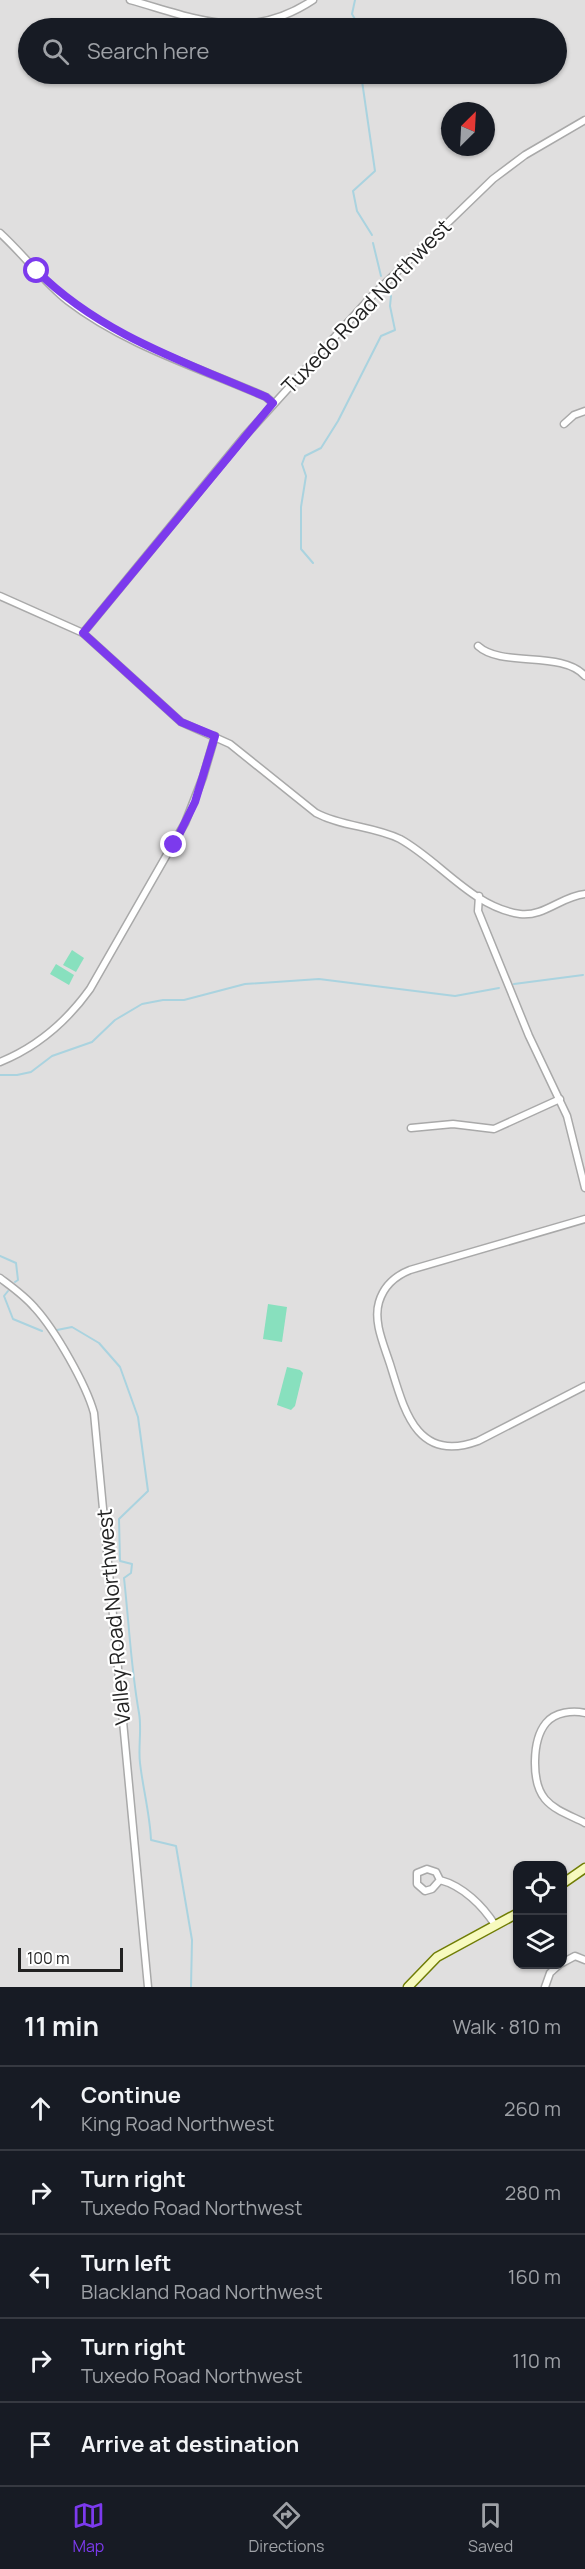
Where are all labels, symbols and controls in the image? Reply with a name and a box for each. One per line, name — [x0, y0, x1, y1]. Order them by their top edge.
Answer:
search box — [18, 18, 567, 84]
icon: search — [39, 35, 72, 68]
text: Search here — [87, 36, 209, 66]
north arrow — [441, 102, 495, 156]
street label: Tuxedo Road Northwest — [275, 213, 457, 399]
route start — [23, 257, 49, 283]
route end — [160, 831, 186, 857]
street label: Valley Road Northwest — [90, 1508, 136, 1726]
map controls — [513, 1861, 567, 1969]
button: locate — [513, 1861, 567, 1915]
button: layers — [513, 1915, 567, 1969]
scale bar — [18, 1945, 123, 1972]
text: 100 m — [27, 1947, 70, 1969]
text: 11 min — [24, 2008, 99, 2044]
text: Walk · 810 m — [452, 2013, 561, 2040]
text: Continue — [81, 2080, 181, 2110]
icon: ahead — [24, 2092, 57, 2125]
text: 260 m — [504, 2095, 561, 2122]
text: King Road Northwest — [81, 2110, 274, 2137]
text: Turn right — [81, 2164, 186, 2194]
icon: right — [24, 2176, 57, 2209]
text: 280 m — [505, 2179, 561, 2206]
text: Tuxedo Road Northwest — [81, 2194, 303, 2221]
text: Turn left — [81, 2248, 171, 2278]
icon: left — [24, 2260, 57, 2293]
text: 160 m — [508, 2263, 561, 2290]
text: Blackland Road Northwest — [81, 2278, 323, 2305]
text: Turn right — [81, 2332, 186, 2362]
icon: right — [24, 2344, 57, 2377]
text: 110 m — [512, 2347, 561, 2374]
text: Tuxedo Road Northwest — [81, 2362, 303, 2389]
icon: arrive — [24, 2428, 57, 2461]
text: Arrive at destination — [81, 2429, 299, 2459]
tab: Map — [72, 2499, 105, 2557]
tab: Directions — [249, 2499, 324, 2557]
tab: Saved — [468, 2499, 513, 2557]

